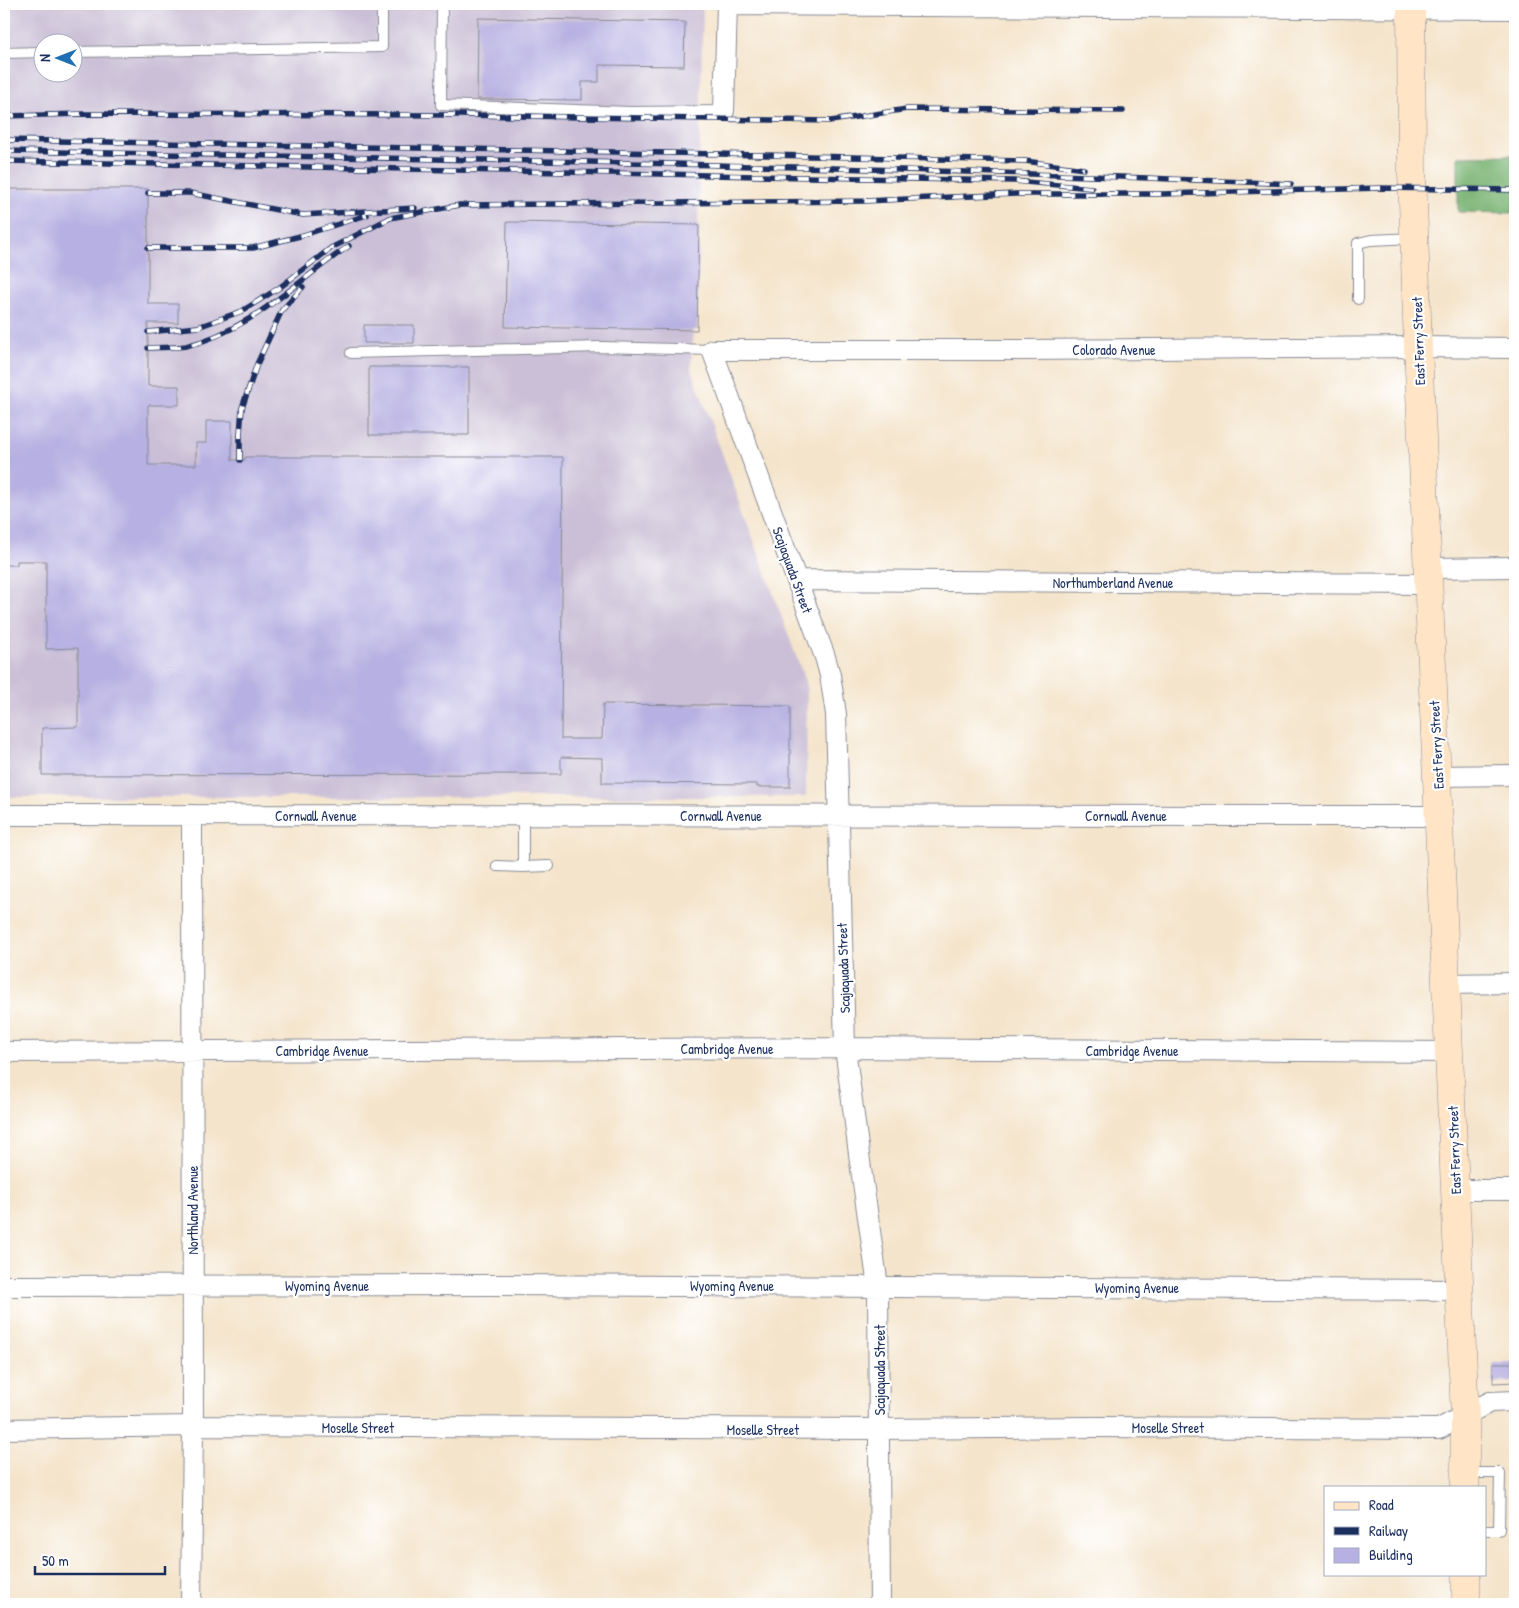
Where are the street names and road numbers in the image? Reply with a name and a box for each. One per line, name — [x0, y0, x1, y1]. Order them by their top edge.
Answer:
street label: East Ferry Street — [1407, 296, 1430, 386]
street label: Colorado Avenue — [1072, 340, 1156, 359]
street label: Scajaquada Street — [768, 524, 817, 616]
street label: Northumberland Avenue — [1053, 573, 1174, 592]
street label: East Ferry Street — [1424, 700, 1449, 790]
street label: Cornwall Avenue — [275, 806, 357, 825]
street label: Cornwall Avenue — [680, 806, 762, 825]
street label: Cornwall Avenue — [1085, 806, 1167, 825]
street label: Scajaquada Street — [832, 922, 855, 1014]
street label: Cambridge Avenue — [681, 1039, 774, 1059]
street label: Cambridge Avenue — [276, 1041, 369, 1061]
street label: Cambridge Avenue — [1086, 1041, 1179, 1061]
street label: East Ferry Street — [1443, 1105, 1466, 1195]
street label: Northland Avenue — [183, 1165, 202, 1254]
street label: Wyoming Avenue — [285, 1276, 369, 1296]
street label: Wyoming Avenue — [690, 1276, 774, 1296]
street label: Wyoming Avenue — [1095, 1278, 1179, 1298]
street label: Scajaquada Street — [870, 1325, 890, 1415]
street label: Moselle Street — [322, 1418, 394, 1437]
street label: Moselle Street — [1132, 1418, 1204, 1437]
street label: Moselle Street — [727, 1420, 799, 1439]

